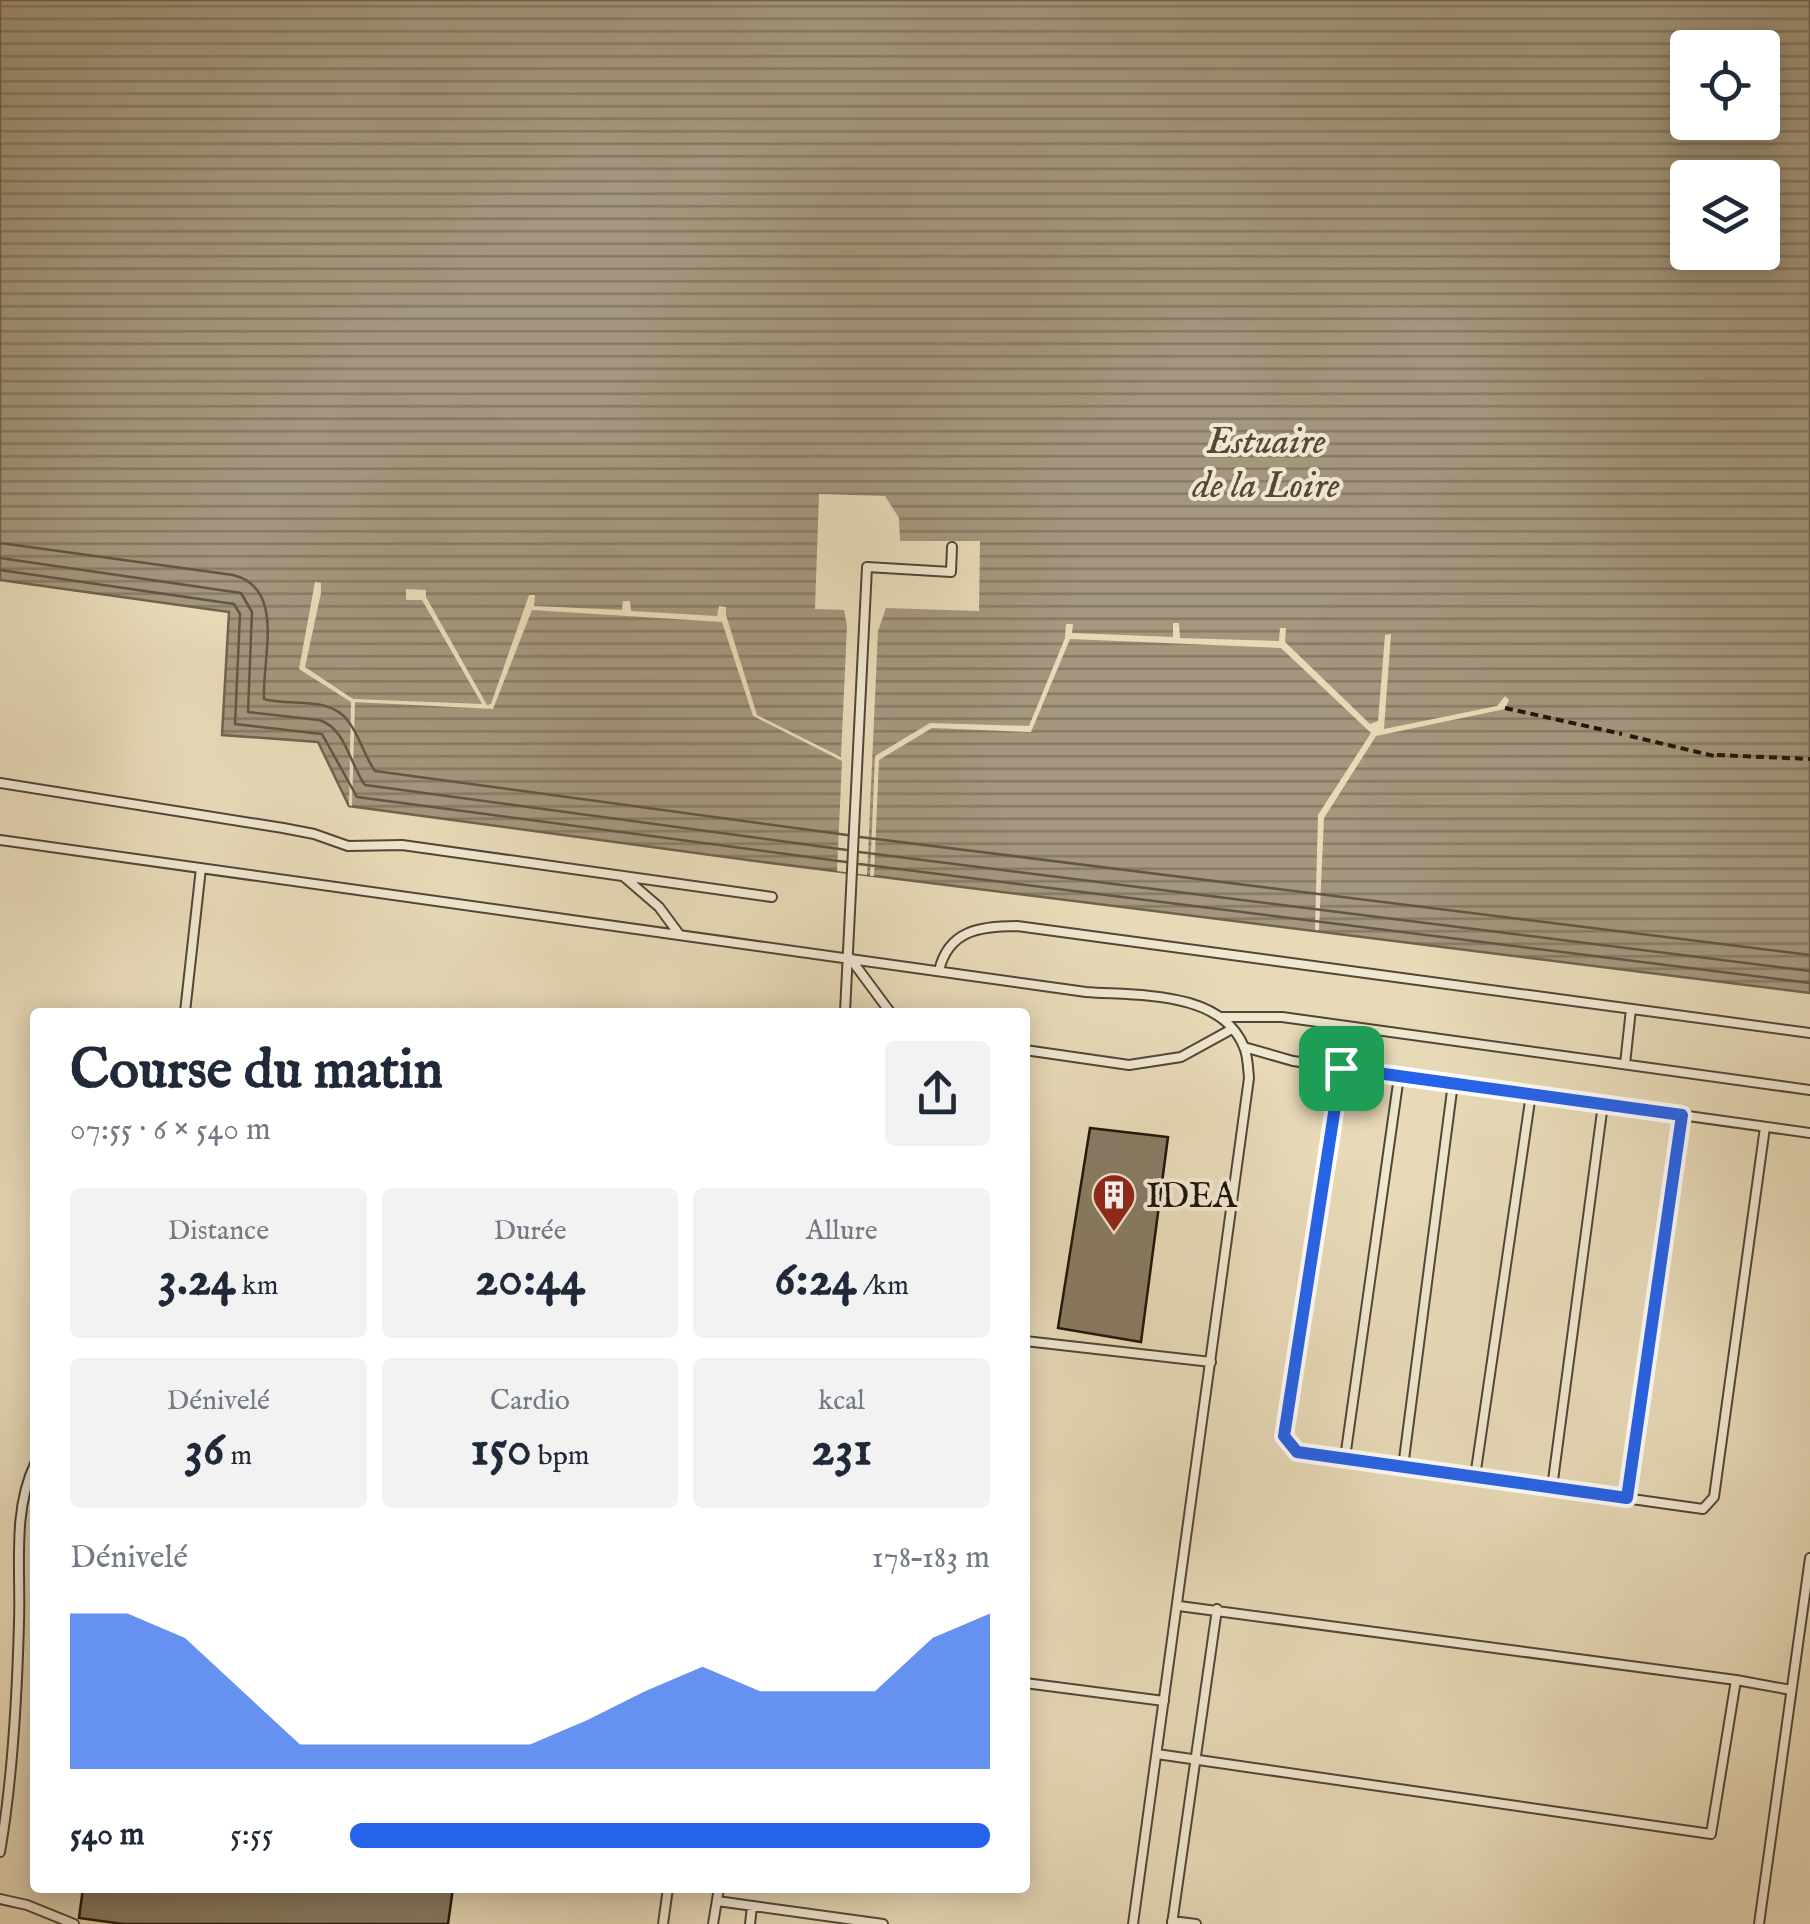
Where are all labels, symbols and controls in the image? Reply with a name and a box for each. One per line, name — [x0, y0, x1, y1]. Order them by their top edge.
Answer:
map controls — [1670, 30, 1780, 270]
button: locate — [1670, 30, 1780, 140]
button: layers — [1670, 160, 1780, 270]
water label: Estuaire de la Loire — [1191, 419, 1340, 511]
pin — [1299, 1026, 1384, 1111]
text: Course du matin — [70, 1037, 443, 1107]
button: share — [885, 1041, 990, 1146]
icon: arrive — [1314, 1041, 1369, 1096]
text: 07:55 · 6 × 540 m — [70, 1110, 271, 1151]
building icon: IDEA — [1091, 1172, 1137, 1233]
place label: IDEA — [1146, 1175, 1238, 1220]
text: Distance — [168, 1214, 269, 1249]
text: Durée — [494, 1214, 566, 1249]
text: Allure — [806, 1214, 878, 1249]
text: 3.24 — [158, 1249, 236, 1312]
text: 20:44 — [475, 1249, 585, 1312]
text: 6:24 — [774, 1249, 857, 1312]
text: km — [236, 1269, 278, 1304]
text: /km — [857, 1269, 909, 1304]
text: Dénivelé — [167, 1384, 270, 1419]
text: Cardio — [490, 1384, 570, 1419]
text: kcal — [818, 1384, 865, 1419]
text: 36 — [185, 1419, 224, 1482]
text: 150 — [471, 1419, 532, 1482]
text: 231 — [811, 1419, 872, 1482]
text: m — [224, 1439, 252, 1474]
text: bpm — [532, 1439, 589, 1474]
text: Dénivelé — [70, 1538, 188, 1579]
text: 178–183 m — [872, 1538, 990, 1579]
text: 540 m — [70, 1815, 145, 1856]
text: 5:55 — [230, 1815, 273, 1856]

